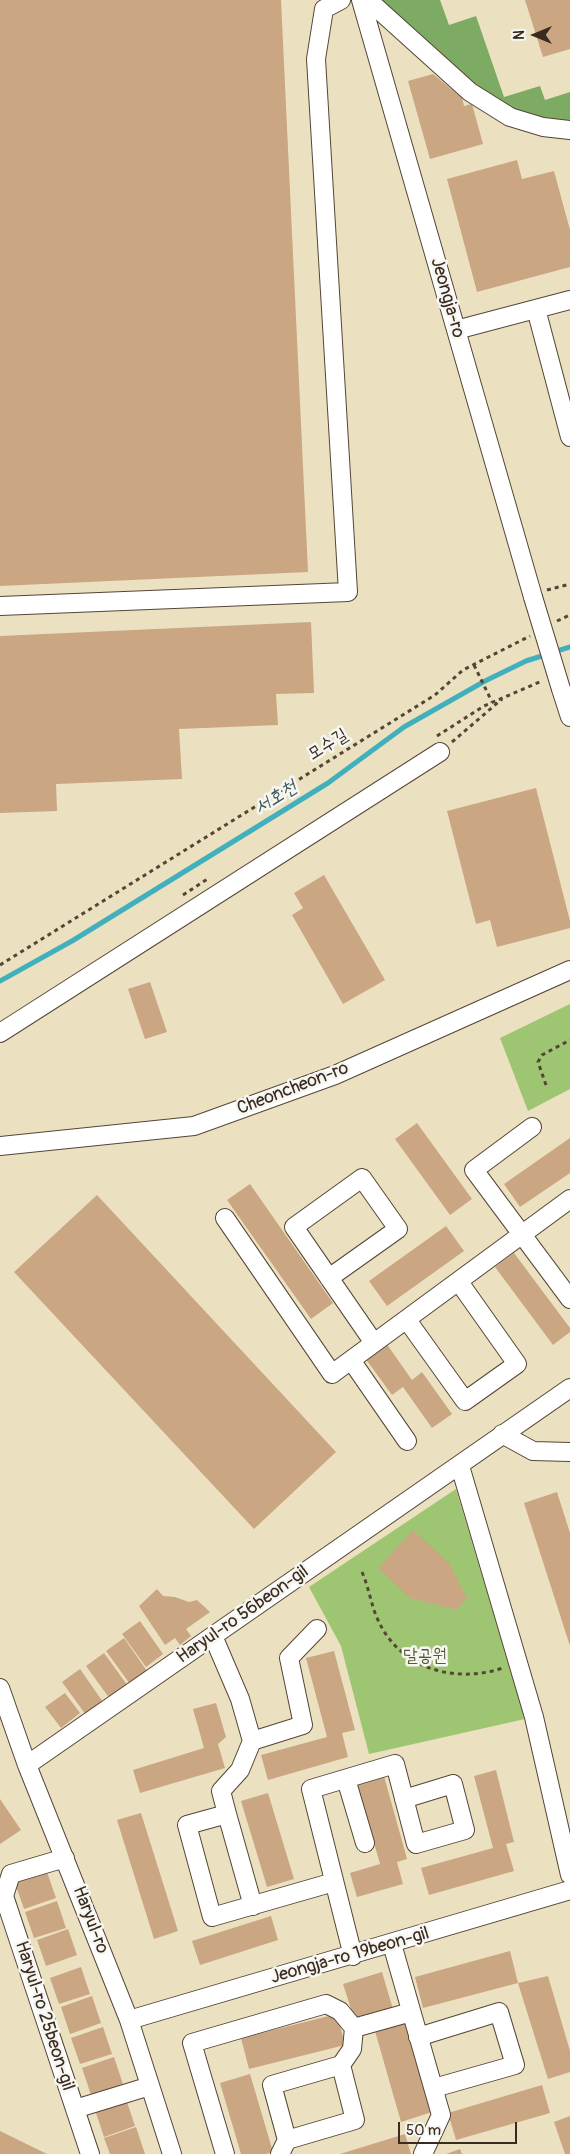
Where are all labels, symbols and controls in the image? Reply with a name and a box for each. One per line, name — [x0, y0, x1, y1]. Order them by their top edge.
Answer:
north arrow — [510, 10, 560, 60]
text: N — [511, 30, 528, 40]
street label: Jeongja-ro — [425, 256, 469, 340]
street label: 모수길 — [304, 724, 352, 766]
water label: 서호천 — [251, 776, 301, 820]
street label: Cheoncheon-ro — [234, 1058, 352, 1120]
street label: Haryul-ro 56beon-gil — [173, 1561, 313, 1669]
park label: 달공원 — [403, 1645, 447, 1667]
street label: Haryul-ro — [67, 1883, 113, 1957]
street label: Jeongja-ro 19beon-gil — [268, 1923, 432, 1989]
street label: Haryul-ro 25beon-gil — [10, 1939, 78, 2093]
scale bar — [400, 2112, 519, 2144]
text: 50 m — [406, 2121, 441, 2140]

